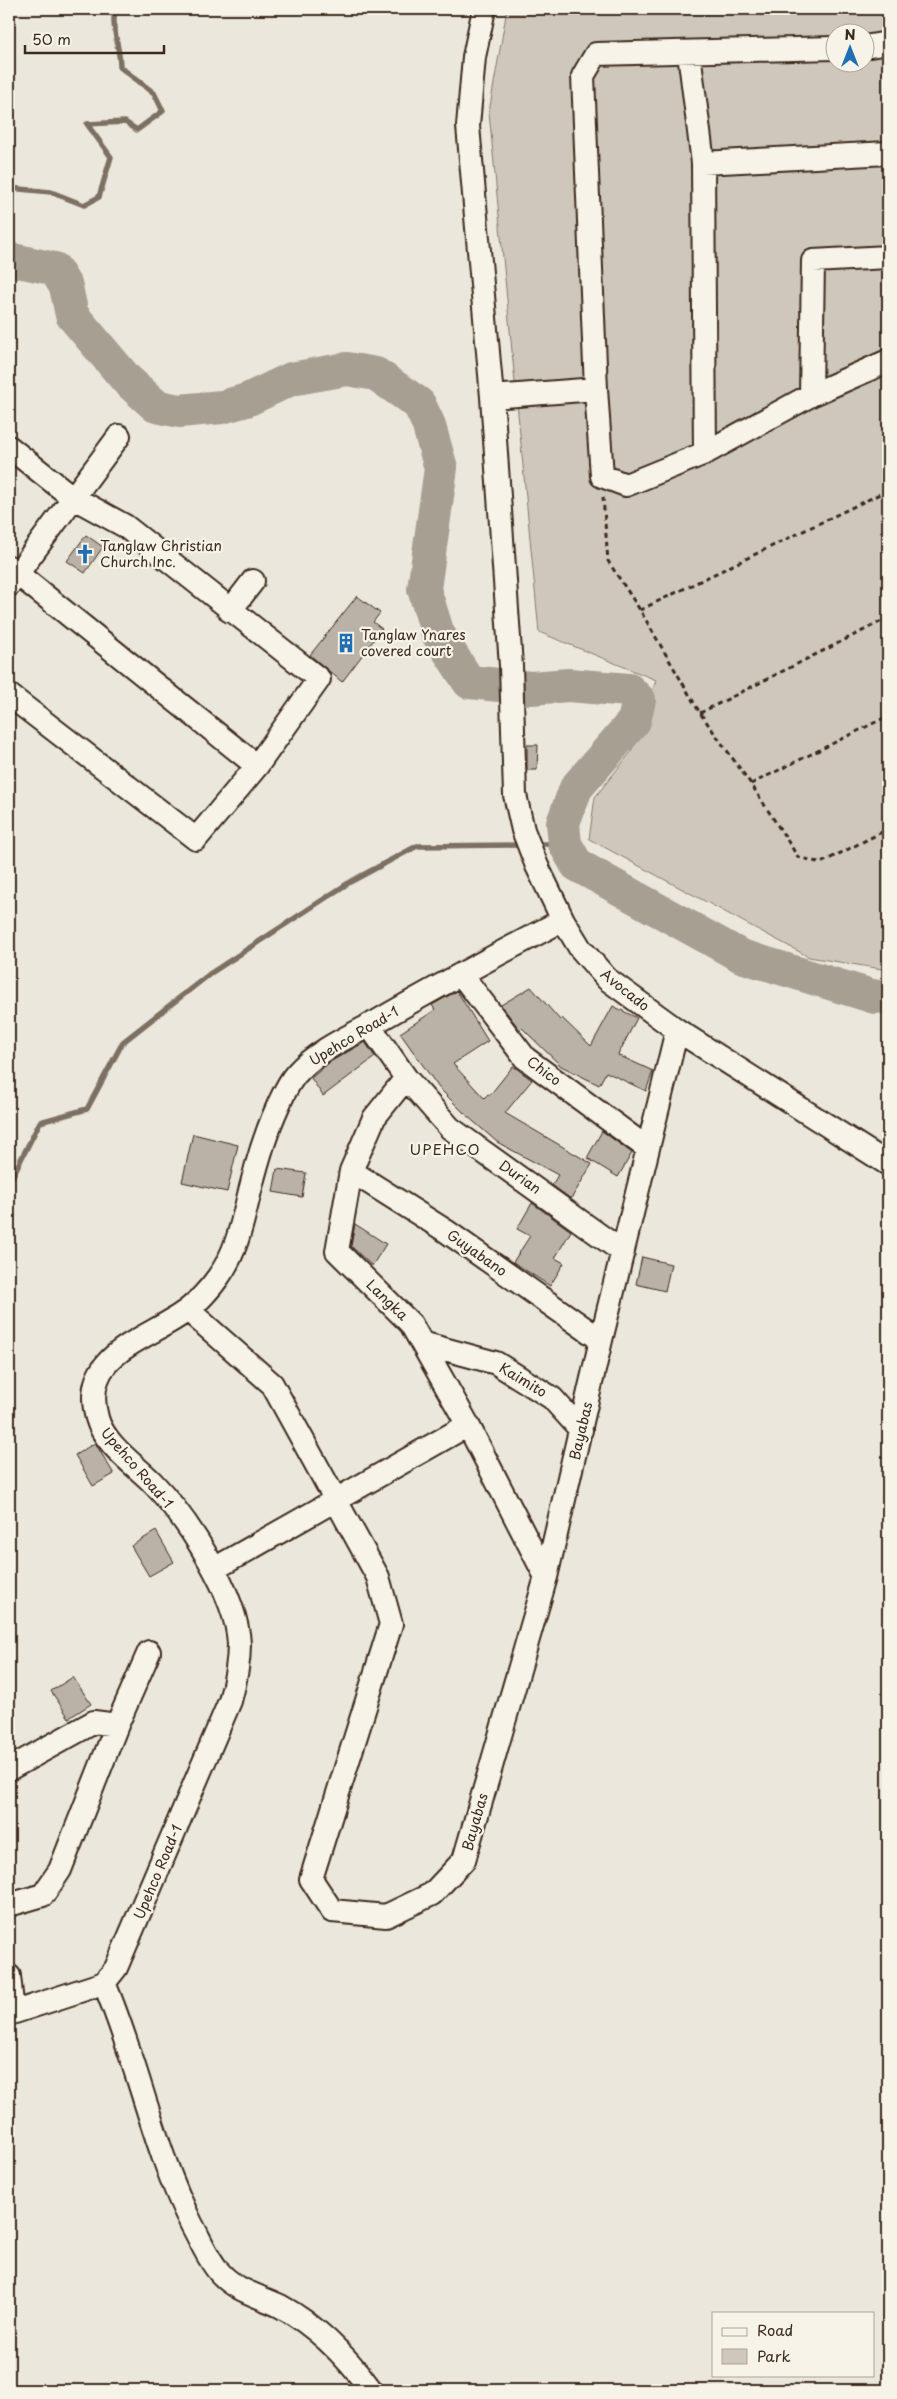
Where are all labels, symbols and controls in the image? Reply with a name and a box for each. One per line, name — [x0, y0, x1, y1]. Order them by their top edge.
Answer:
scale bar — [25, 22, 164, 54]
north arrow — [824, 22, 874, 72]
text: N — [844, 24, 856, 45]
text: 50 m — [32, 27, 71, 50]
place label: Tanglaw Christian Church Inc. — [100, 535, 222, 572]
church icon: Tanglaw Christian Church Inc. — [74, 543, 96, 565]
place label: Tanglaw Ynares covered court — [361, 624, 466, 661]
building icon: Tanglaw Ynares covered court — [335, 632, 357, 654]
street label: Avocado — [596, 963, 654, 1016]
street label: Upehco Road-1 — [305, 1000, 403, 1071]
street label: Chico — [523, 1051, 566, 1091]
district label: UPEHCO — [409, 1137, 481, 1160]
street label: Durian — [495, 1155, 546, 1199]
street label: Guyabano — [443, 1224, 512, 1281]
street label: Langka — [362, 1274, 413, 1325]
street label: Kaimito — [495, 1357, 551, 1402]
street label: Bayabas — [564, 1400, 597, 1462]
street label: Upehco Road-1 — [96, 1423, 179, 1513]
street label: Bayabas — [456, 1791, 493, 1853]
street label: Upehco Road-1 — [128, 1821, 187, 1923]
legend — [712, 2312, 874, 2376]
text: Road — [757, 2318, 793, 2341]
text: Park — [757, 2344, 791, 2367]

